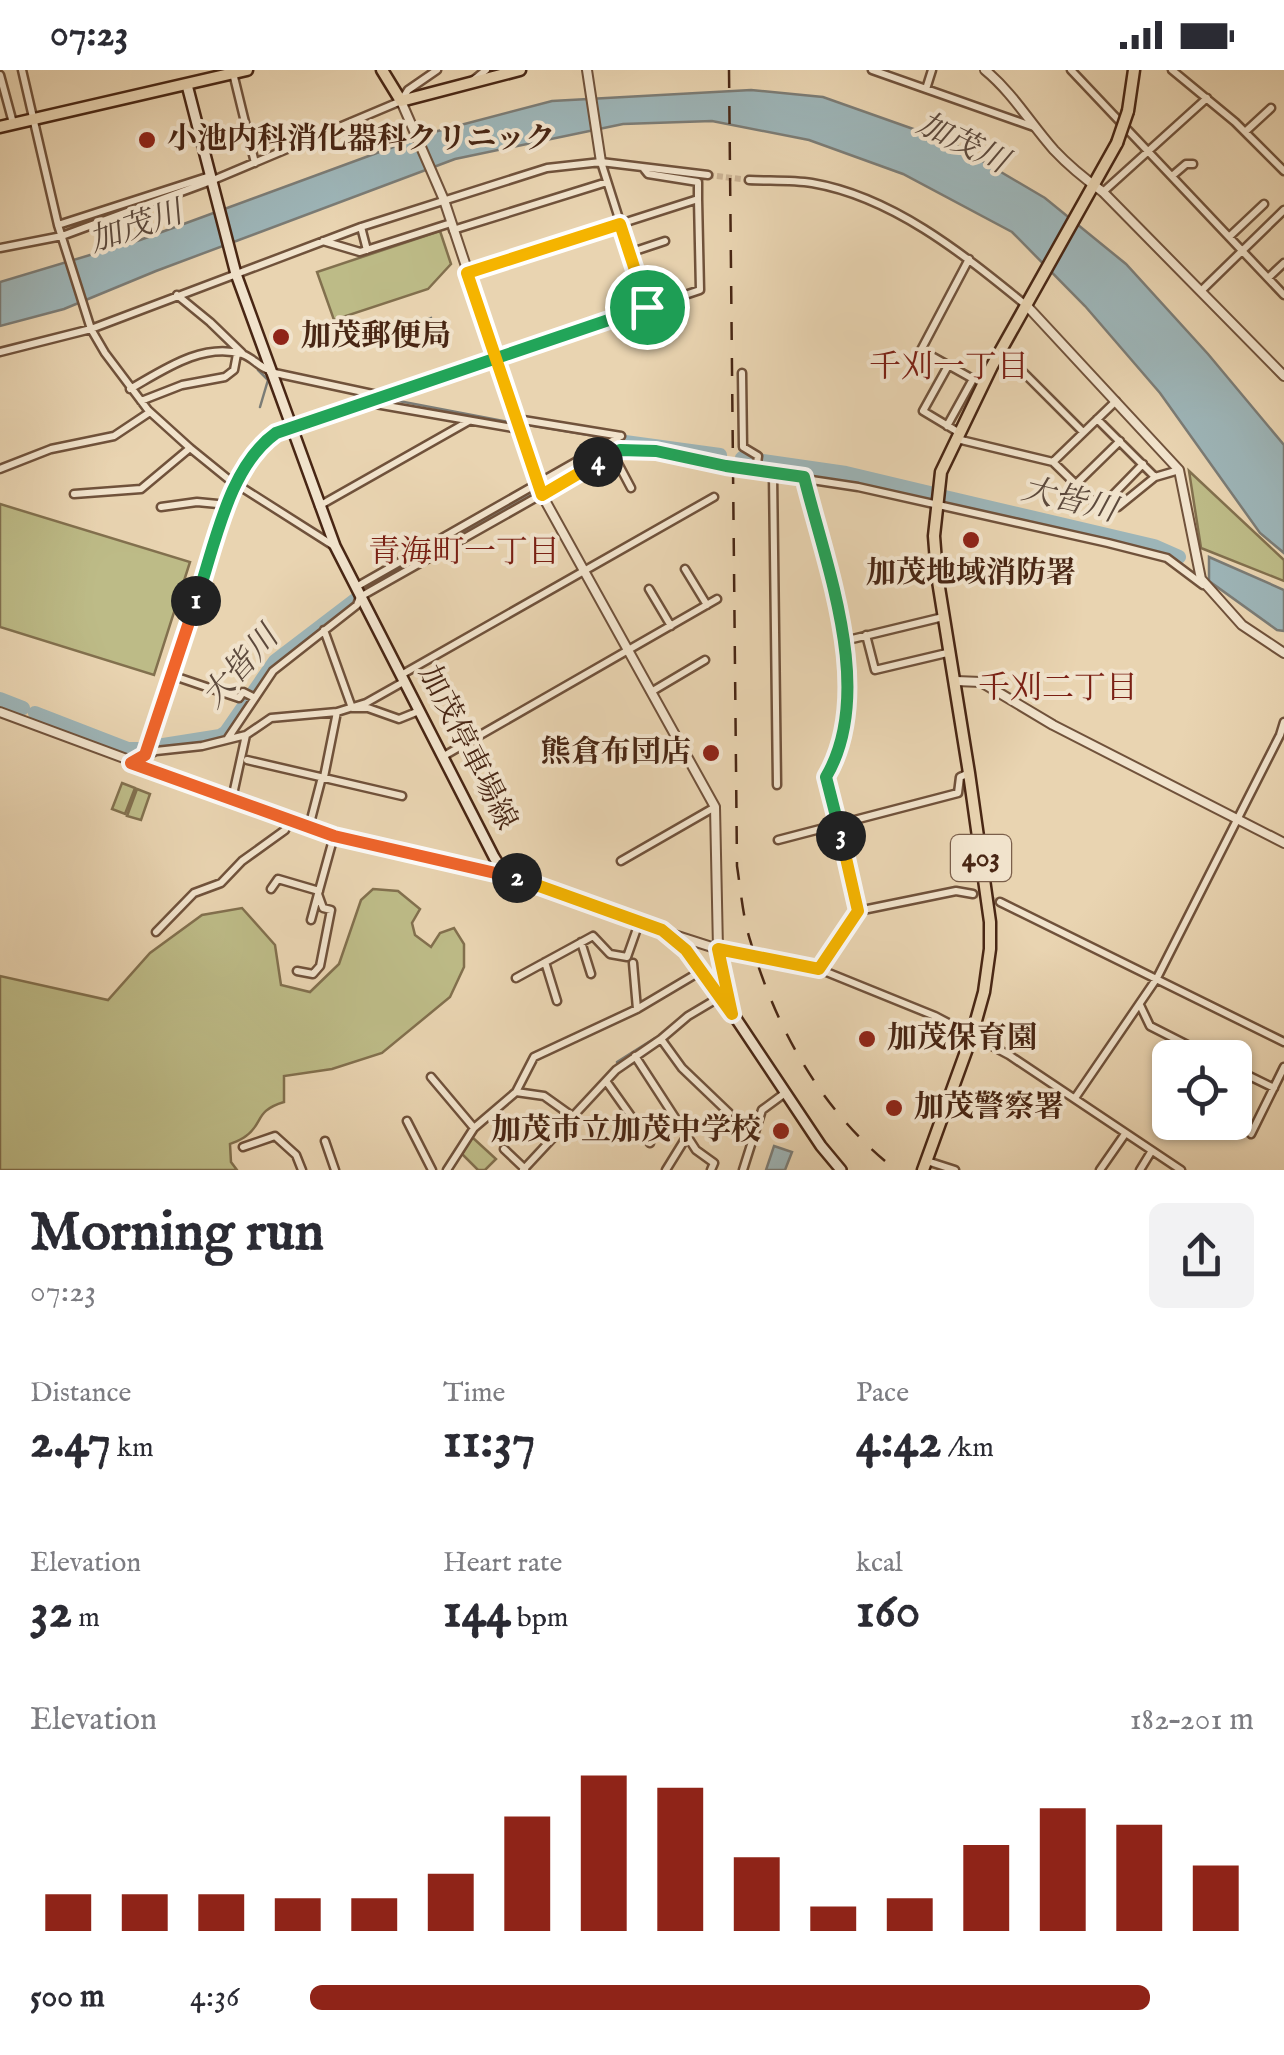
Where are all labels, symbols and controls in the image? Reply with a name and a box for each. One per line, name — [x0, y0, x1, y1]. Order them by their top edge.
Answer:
text: 07:23 — [50, 11, 129, 59]
water label: 加茂川 — [910, 105, 1017, 185]
place label: 小池内科消化器科クリニック — [167, 121, 555, 159]
marker: 小池内科消化器科クリニック — [136, 129, 158, 151]
water label: 加茂川 — [84, 192, 191, 263]
pin — [605, 265, 690, 350]
icon: arrive — [620, 280, 675, 335]
place label: 加茂郵便局 — [301, 318, 451, 356]
marker: 加茂郵便局 — [270, 326, 292, 348]
district label: 千刈一丁目 — [869, 348, 1029, 389]
pin: 4 — [573, 437, 623, 487]
text: 4 — [591, 444, 605, 479]
water label: 大皆川 — [1017, 469, 1123, 533]
marker: 加茂地域消防署 — [960, 529, 982, 551]
district label: 青海町一丁目 — [368, 533, 560, 574]
place label: 加茂地域消防署 — [866, 555, 1076, 593]
pin: 1 — [171, 576, 221, 626]
text: 1 — [191, 583, 201, 618]
water label: 大皆川 — [194, 616, 290, 717]
street label: 加茂停車場線 — [409, 659, 525, 837]
district label: 千刈二丁目 — [978, 669, 1138, 710]
place label: 熊倉布団店 — [541, 734, 691, 772]
marker: 熊倉布団店 — [700, 742, 722, 764]
pin: 3 — [816, 811, 866, 861]
text: 3 — [836, 818, 846, 853]
road number: 403 — [951, 835, 1011, 881]
pin: 2 — [492, 853, 542, 903]
text: 2 — [510, 860, 524, 895]
place label: 加茂保育園 — [887, 1020, 1037, 1058]
marker: 加茂保育園 — [856, 1028, 878, 1050]
map controls — [1152, 1040, 1252, 1140]
button: locate — [1152, 1040, 1252, 1140]
place label: 加茂警察署 — [914, 1089, 1064, 1127]
marker: 加茂警察署 — [883, 1097, 905, 1119]
place label: 加茂市立加茂中学校 — [491, 1112, 761, 1150]
marker: 加茂市立加茂中学校 — [770, 1120, 792, 1142]
text: Morning run — [30, 1199, 324, 1269]
button: share — [1149, 1203, 1254, 1308]
text: 07:23 — [30, 1272, 96, 1313]
text: Distance — [30, 1376, 131, 1411]
text: Time — [443, 1376, 505, 1411]
text: Pace — [856, 1376, 909, 1411]
text: 2.47 — [30, 1411, 111, 1474]
text: 11:37 — [443, 1411, 536, 1474]
text: 4:42 — [856, 1411, 942, 1474]
text: km — [111, 1431, 154, 1466]
text: /km — [942, 1431, 994, 1466]
text: Elevation — [30, 1546, 141, 1581]
text: Heart rate — [443, 1546, 562, 1581]
text: kcal — [856, 1546, 903, 1581]
text: 32 — [30, 1581, 72, 1644]
text: 144 — [443, 1581, 511, 1644]
text: 160 — [856, 1581, 920, 1644]
text: m — [72, 1601, 100, 1636]
text: bpm — [511, 1601, 568, 1636]
text: Elevation — [30, 1700, 157, 1741]
text: 182–201 m — [1130, 1700, 1254, 1741]
text: 500 m — [30, 1977, 105, 2018]
text: 4:36 — [190, 1977, 240, 2018]

